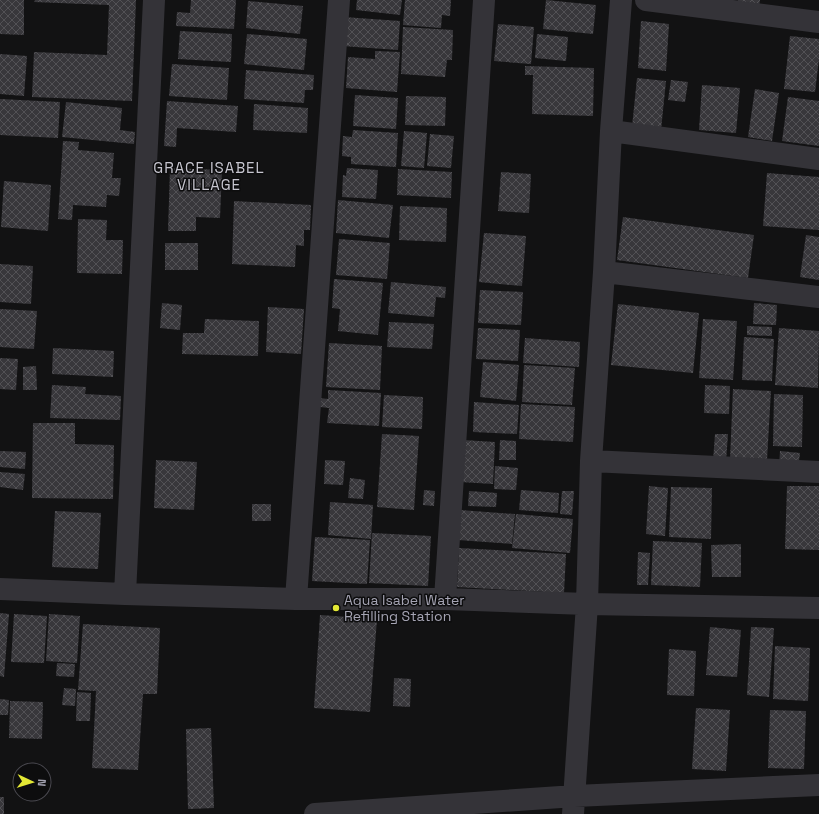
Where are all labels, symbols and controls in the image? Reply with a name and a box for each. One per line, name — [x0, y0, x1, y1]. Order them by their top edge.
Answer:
district label: GRACE ISABEL VILLAGE — [153, 158, 265, 194]
place label: Aqua Isabel Water Refilling Station — [344, 591, 465, 625]
marker: Aqua Isabel Water Refilling Station — [331, 603, 341, 613]
north arrow — [12, 762, 52, 802]
text: N — [35, 779, 49, 787]

